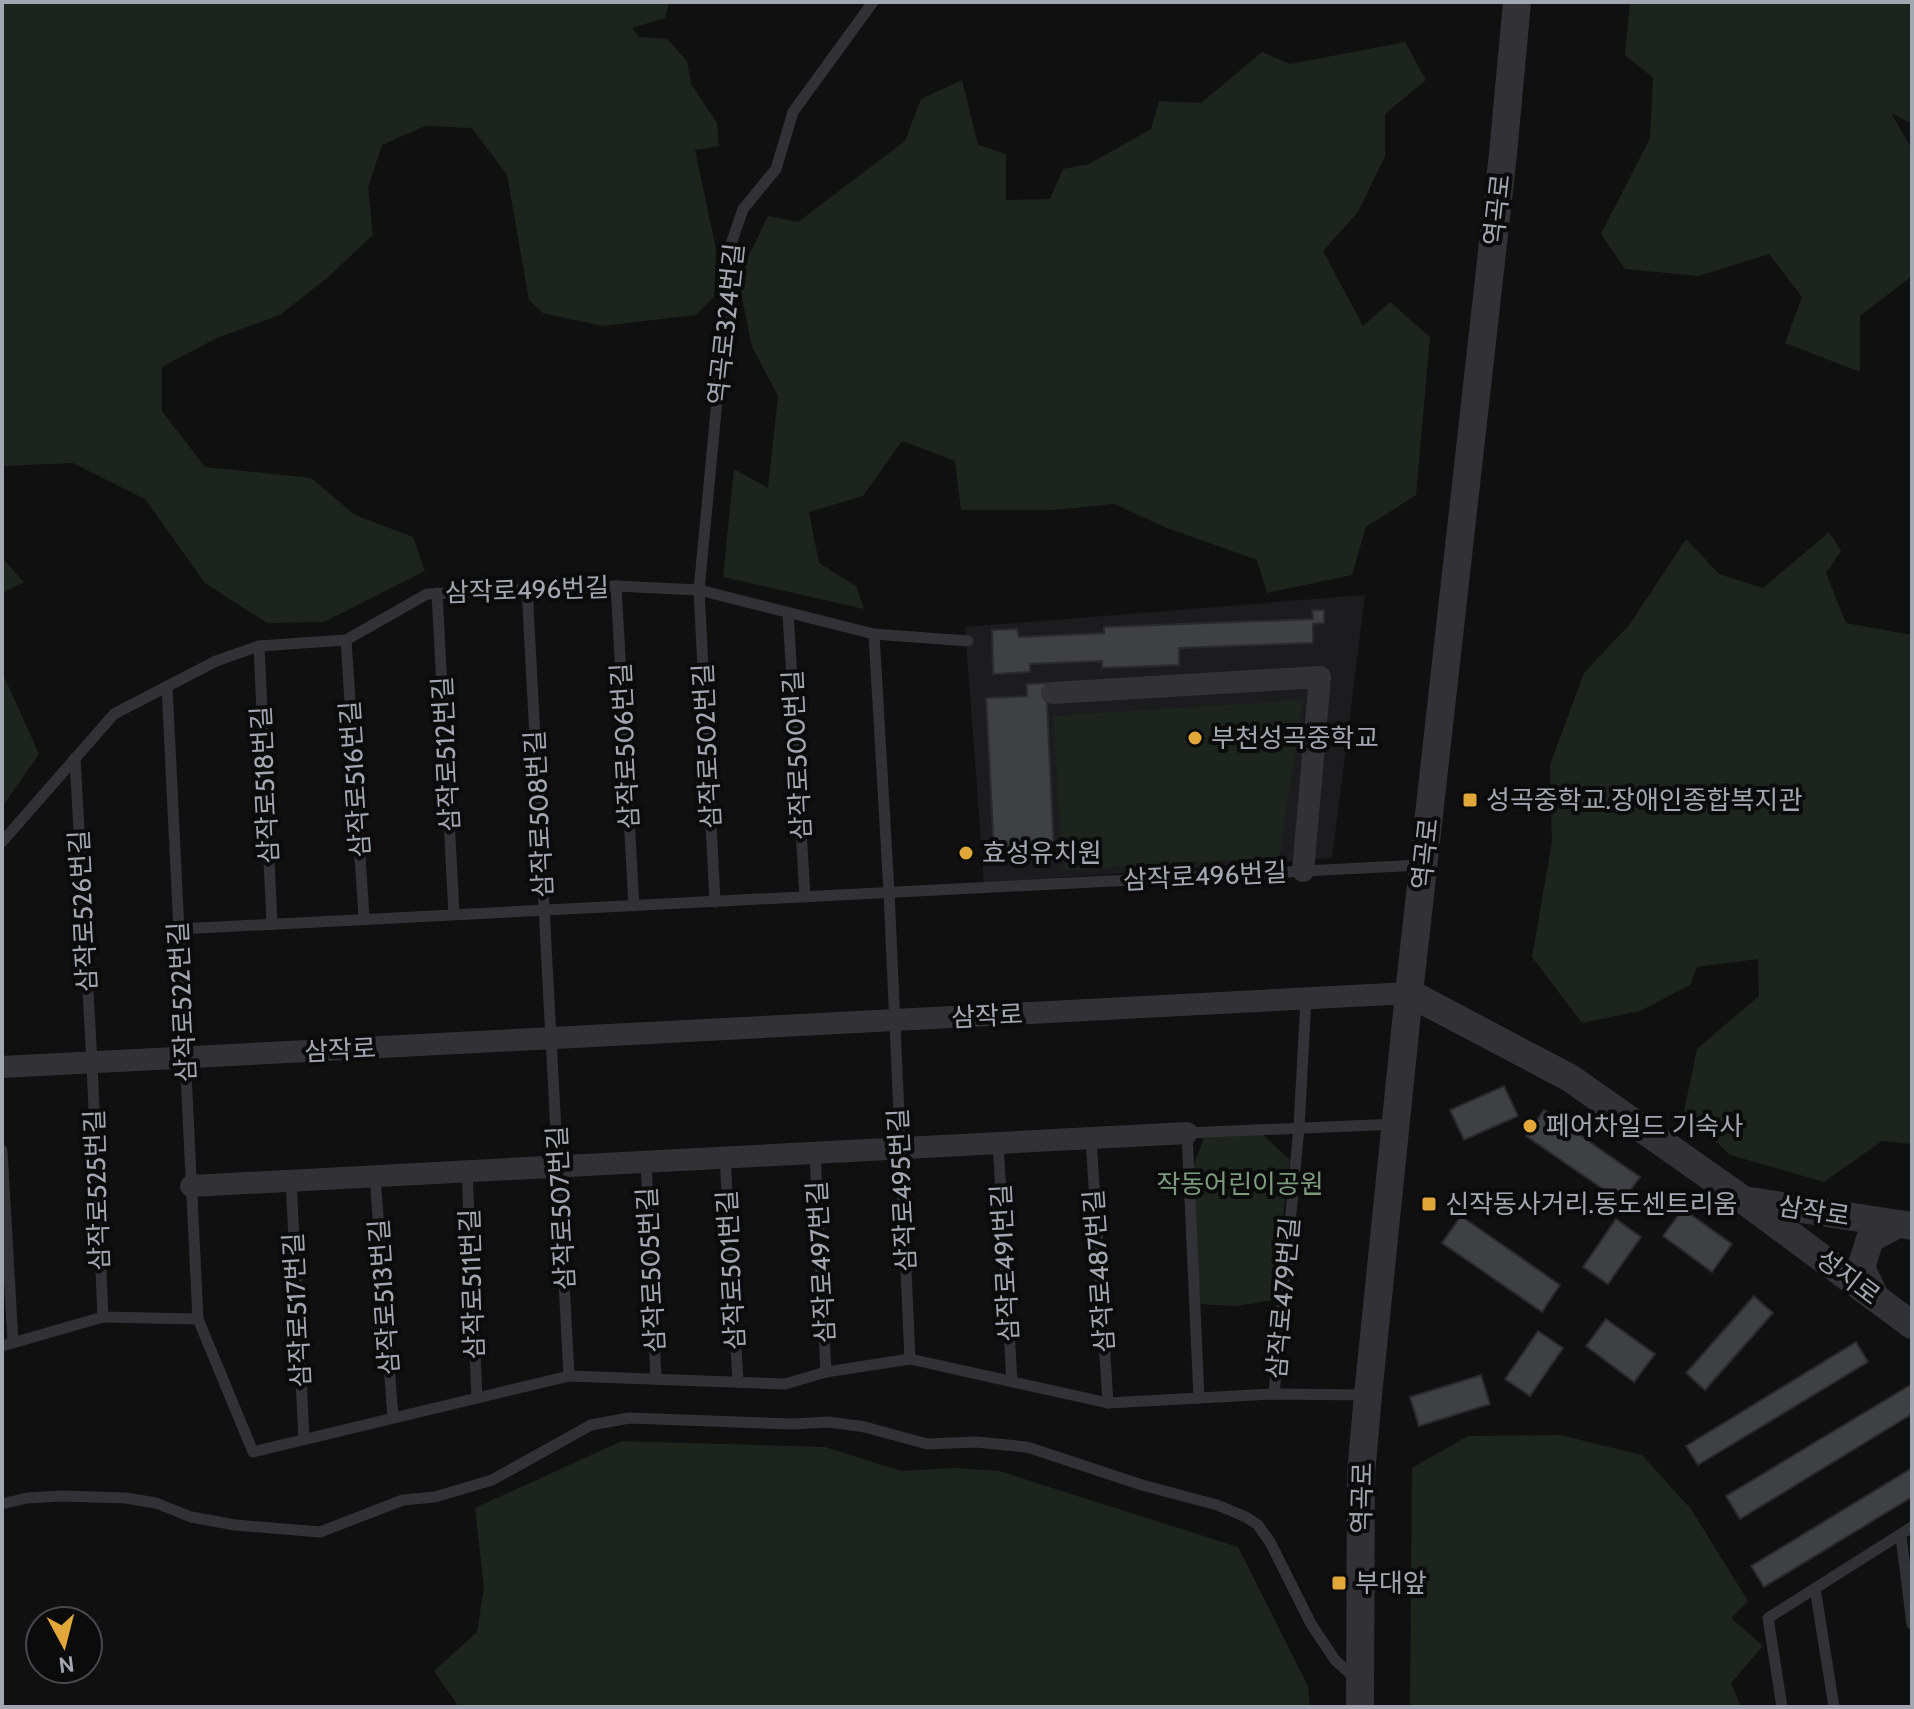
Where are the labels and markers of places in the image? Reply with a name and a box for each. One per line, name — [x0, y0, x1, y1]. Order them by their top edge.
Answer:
place label: 부천성곡중학교 — [1211, 722, 1378, 754]
marker: 부천성곡중학교 — [1186, 729, 1204, 747]
place label: 성곡중학교.장애인종합복지관 — [1486, 784, 1802, 816]
marker: 성곡중학교.장애인종합복지관 — [1461, 791, 1479, 809]
place label: 효성유치원 — [982, 837, 1102, 869]
marker: 효성유치원 — [957, 844, 975, 862]
place label: 페어차일드 기숙사 — [1546, 1110, 1743, 1142]
marker: 페어차일드 기숙사 — [1521, 1117, 1539, 1135]
place label: 신작동사거리.동도센트리움 — [1445, 1188, 1737, 1220]
marker: 신작동사거리.동도센트리움 — [1420, 1195, 1438, 1213]
place label: 부대앞 — [1355, 1567, 1427, 1599]
marker: 부대앞 — [1330, 1574, 1348, 1592]

